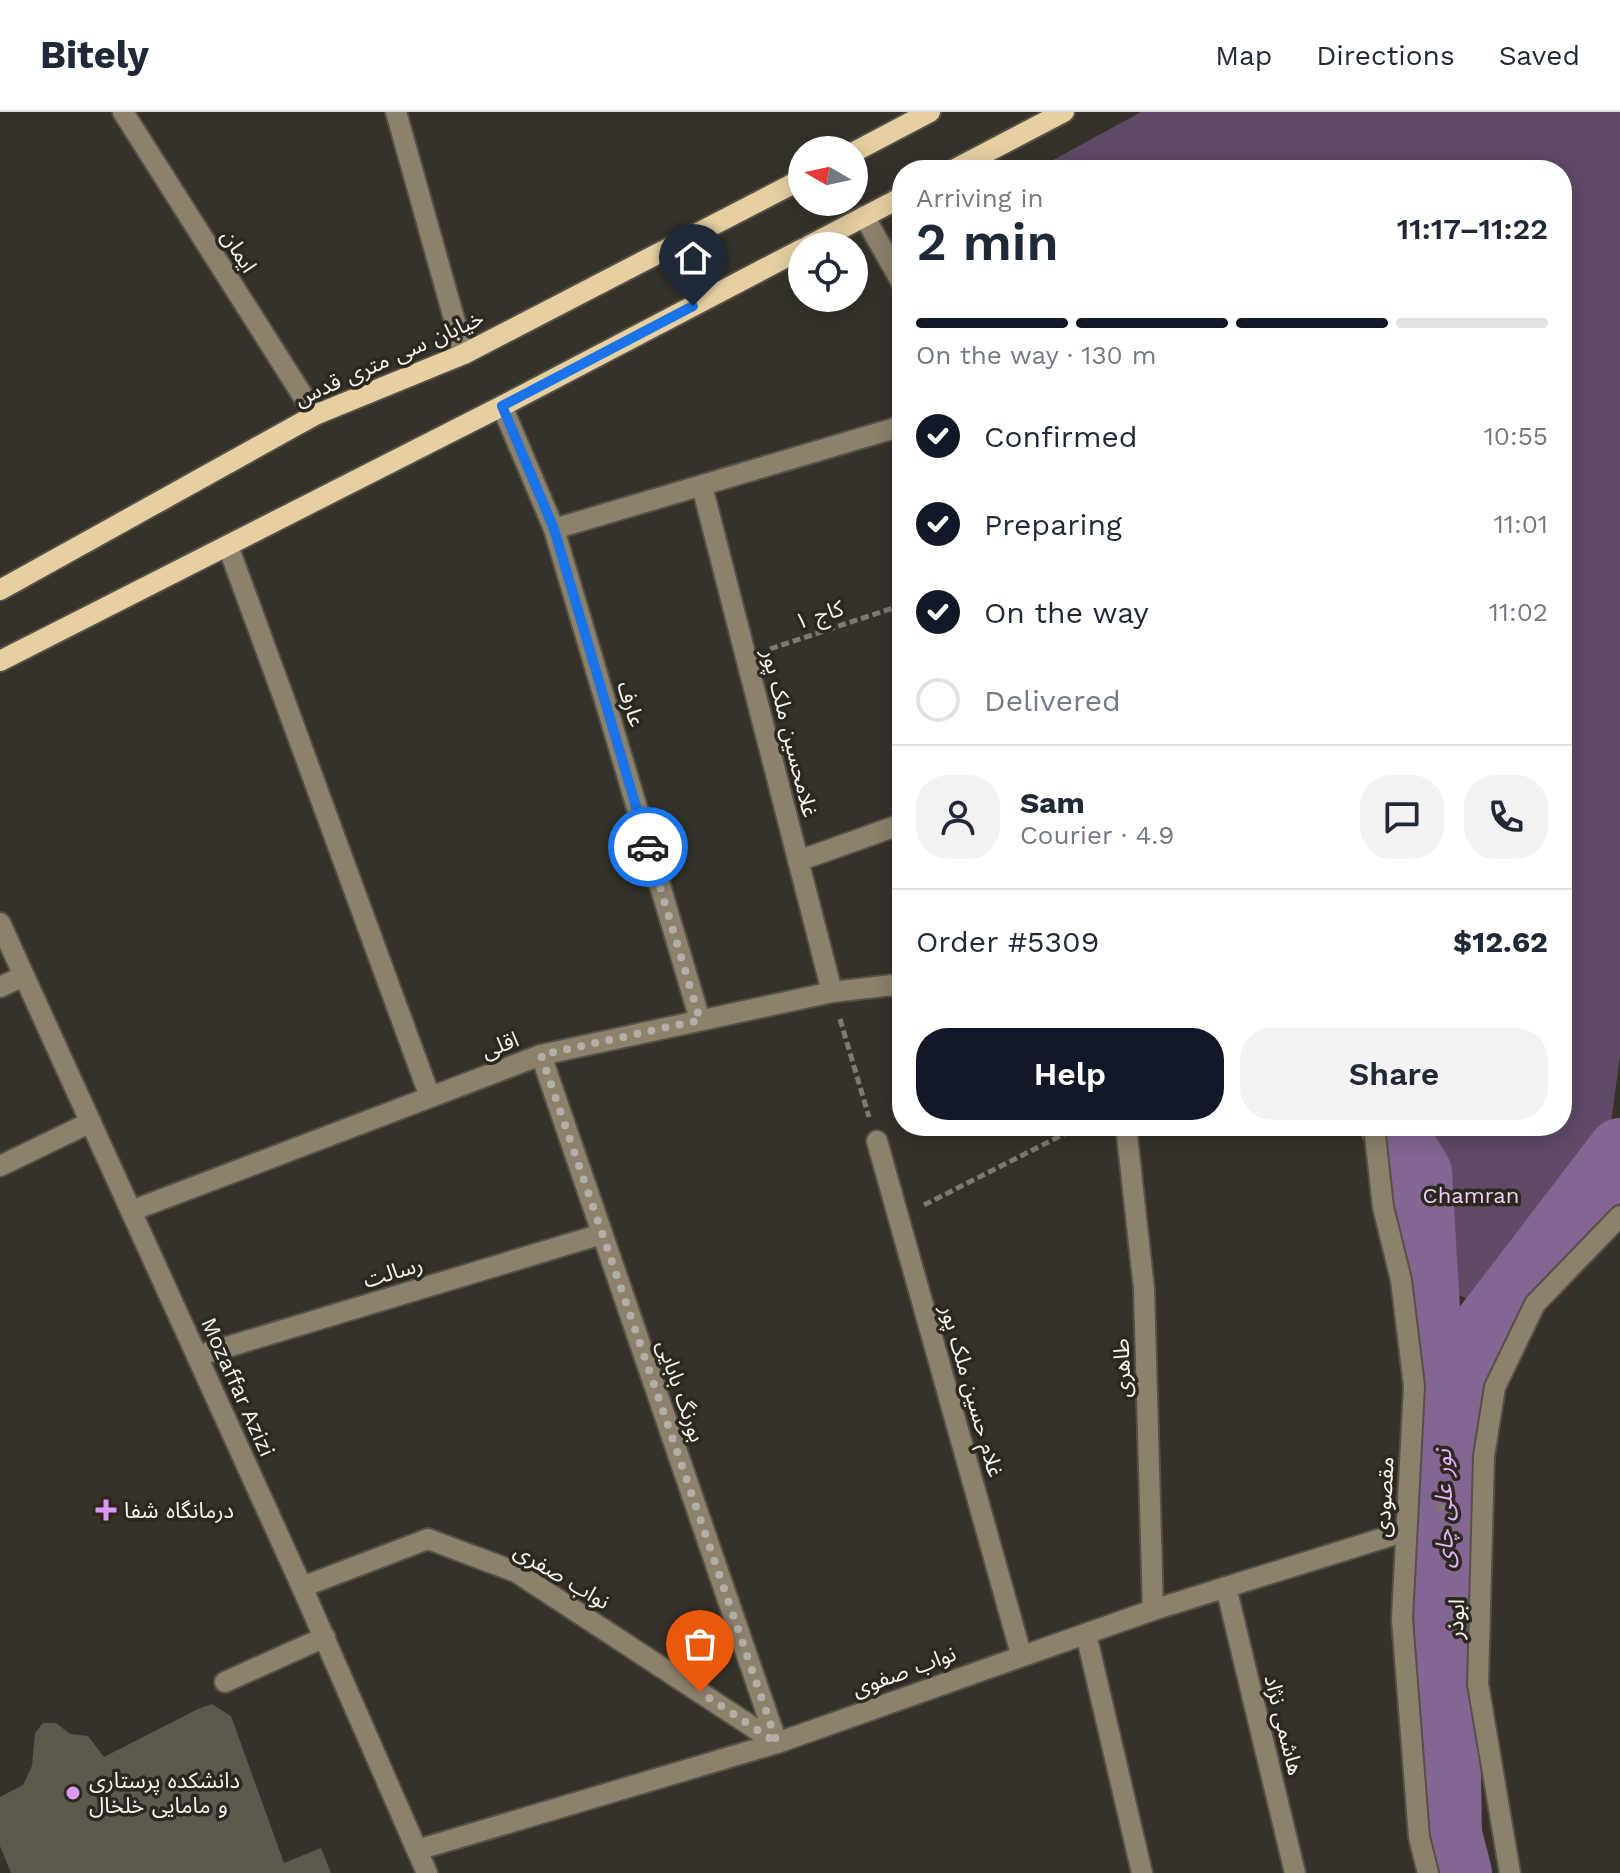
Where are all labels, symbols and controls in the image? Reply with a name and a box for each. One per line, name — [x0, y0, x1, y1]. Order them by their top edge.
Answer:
text: Bitely — [40, 33, 149, 77]
text: Map — [1215, 39, 1272, 72]
text: Directions — [1316, 39, 1455, 72]
text: Saved — [1499, 39, 1580, 72]
north arrow — [788, 136, 868, 216]
map controls — [788, 136, 868, 312]
text: Arriving in — [916, 183, 1044, 213]
text: 11:17–11:22 — [1397, 211, 1548, 246]
text: 2 min — [916, 212, 1059, 273]
pin — [659, 224, 727, 306]
street label: ایمان — [216, 225, 262, 277]
button: locate — [788, 232, 868, 312]
icon: home — [671, 236, 715, 280]
street label: خیابان سی متری قدس — [291, 305, 487, 411]
text: On the way · 130 m — [916, 340, 1156, 370]
icon: check — [916, 414, 960, 458]
text: Confirmed — [984, 419, 1138, 454]
text: 10:55 — [1484, 421, 1548, 451]
icon: check — [916, 502, 960, 546]
text: Preparing — [984, 507, 1122, 542]
text: 11:01 — [1494, 509, 1548, 539]
icon: check — [916, 590, 960, 634]
street label: کاج ۱ — [792, 595, 849, 638]
text: On the way — [984, 595, 1149, 630]
text: 11:02 — [1489, 597, 1548, 627]
street label: غلامحسین ملک پور — [755, 645, 823, 820]
street label: عارف — [611, 678, 650, 730]
text: Delivered — [984, 683, 1121, 718]
button: person — [916, 775, 1000, 859]
button: chat — [1360, 775, 1444, 859]
button: phone — [1464, 775, 1548, 859]
text: Sam — [1020, 785, 1085, 820]
courier — [608, 807, 688, 887]
text: Courier · 4.9 — [1020, 820, 1174, 850]
icon: car — [626, 825, 670, 869]
text: Order #5309 — [916, 924, 1099, 959]
text: $12.62 — [1453, 924, 1548, 959]
street label: اقلی — [478, 1027, 522, 1063]
button: Help — [916, 1028, 1224, 1120]
button: Share — [1240, 1028, 1548, 1120]
park label: Chamran — [1423, 1183, 1519, 1208]
street label: رسالت — [360, 1251, 426, 1294]
street label: غلام حسین ملک پور — [931, 1301, 1009, 1481]
street label: Mozaffar Azizi — [196, 1314, 280, 1460]
street label: بورنگ بابایی — [651, 1337, 710, 1446]
street label: طاهری — [1108, 1338, 1136, 1398]
water label: نور علی چای — [1429, 1447, 1461, 1569]
street label: مقصودی — [1369, 1456, 1399, 1538]
place label: درمانگاه شفا — [124, 1498, 234, 1524]
marker: درمانگاه شفا — [95, 1499, 117, 1521]
street label: نواب صفری — [510, 1538, 614, 1614]
street label: ابوذر — [1443, 1599, 1470, 1641]
pin — [666, 1610, 734, 1692]
icon: bag — [678, 1622, 722, 1666]
street label: نواب صفوی — [849, 1641, 959, 1701]
street label: هاشمی نژاد — [1259, 1672, 1309, 1778]
place label: دانشکده پرستاری و مامایی خلخال — [89, 1768, 240, 1818]
marker: دانشکده پرستاری و مامایی خلخال — [64, 1784, 82, 1802]

